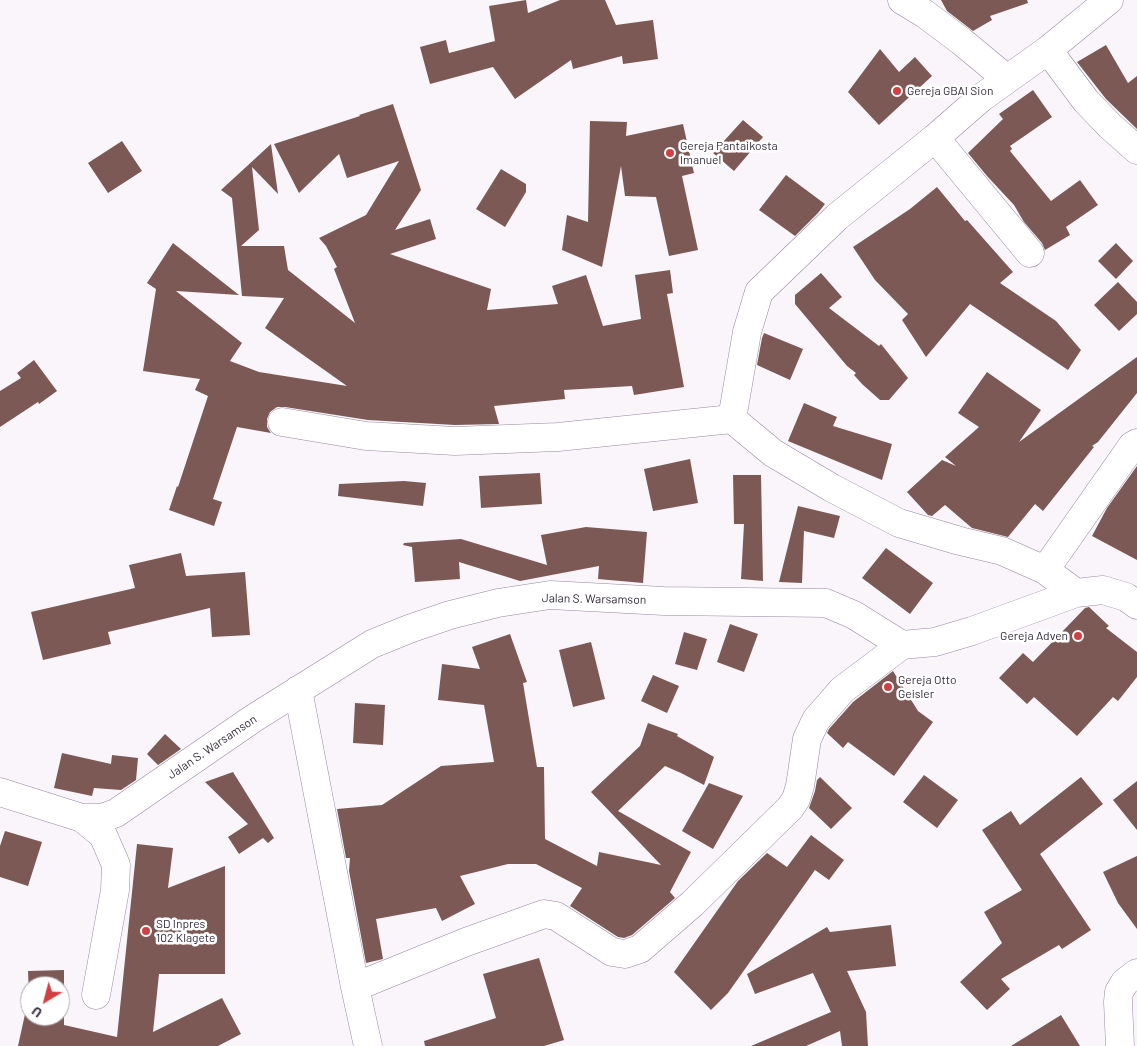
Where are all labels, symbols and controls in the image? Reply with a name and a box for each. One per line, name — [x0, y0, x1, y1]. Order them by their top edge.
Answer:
place label: Gereja GBAI Sion — [907, 84, 993, 98]
marker: Gereja GBAI Sion — [891, 85, 903, 97]
place label: Gereja Pantaikosta Imanuel — [680, 139, 778, 167]
marker: Gereja Pantaikosta Imanuel — [664, 147, 676, 159]
street label: Jalan S. Warsamson — [542, 591, 646, 607]
place label: Gereja Adven — [1000, 629, 1068, 643]
marker: Gereja Adven — [1072, 630, 1084, 642]
place label: Gereja Otto Geisler — [898, 673, 956, 701]
marker: Gereja Otto Geisler — [882, 681, 894, 693]
street label: Jalan S. Warsamson — [165, 712, 259, 782]
place label: SD Inpres 102 Klagete — [156, 917, 215, 945]
marker: SD Inpres 102 Klagete — [140, 925, 152, 937]
north arrow — [20, 976, 70, 1026]
text: U — [28, 1003, 45, 1022]

